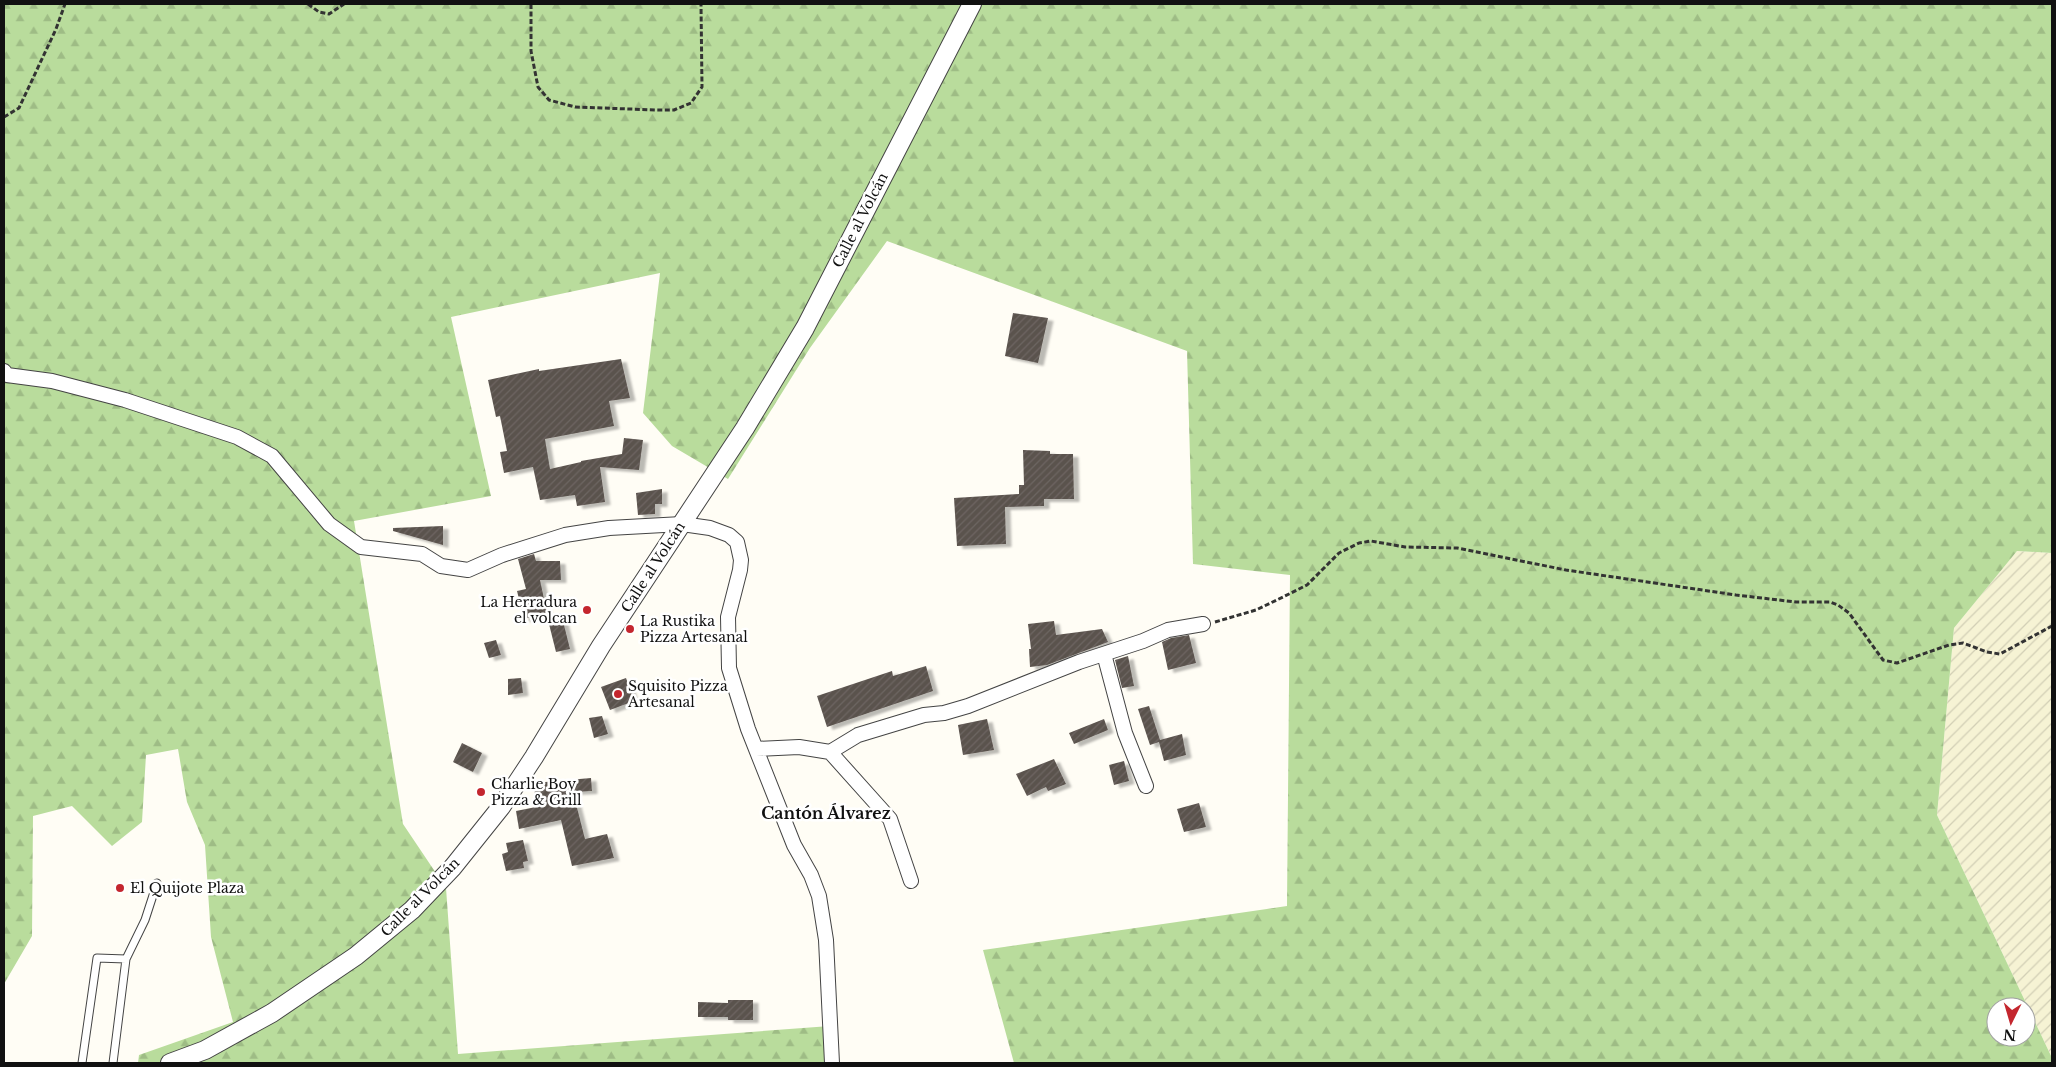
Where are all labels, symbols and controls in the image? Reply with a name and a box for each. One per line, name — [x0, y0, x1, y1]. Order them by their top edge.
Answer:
street label: Calle al Volcán — [828, 169, 892, 271]
street label: Calle al Volcán — [617, 518, 689, 616]
place label: La Herradura el volcan — [480, 593, 577, 627]
marker: La Herradura el volcan — [581, 604, 593, 616]
place label: La Rustika Pizza Artesanal — [640, 612, 748, 646]
marker: La Rustika Pizza Artesanal — [624, 623, 636, 635]
place label: Squisito Pizza Artesanal — [627, 677, 728, 711]
marker: Squisito Pizza Artesanal — [612, 688, 624, 700]
place label: Charlie Boy Pizza & Grill — [491, 775, 582, 809]
marker: Charlie Boy Pizza & Grill — [475, 786, 487, 798]
district label: Cantón Álvarez — [761, 803, 891, 823]
street label: Calle al Volcán — [377, 854, 463, 940]
place label: El Quijote Plaza — [130, 879, 245, 897]
marker: El Quijote Plaza — [114, 882, 126, 894]
north arrow — [1986, 997, 2036, 1047]
text: N — [2003, 1025, 2017, 1044]

